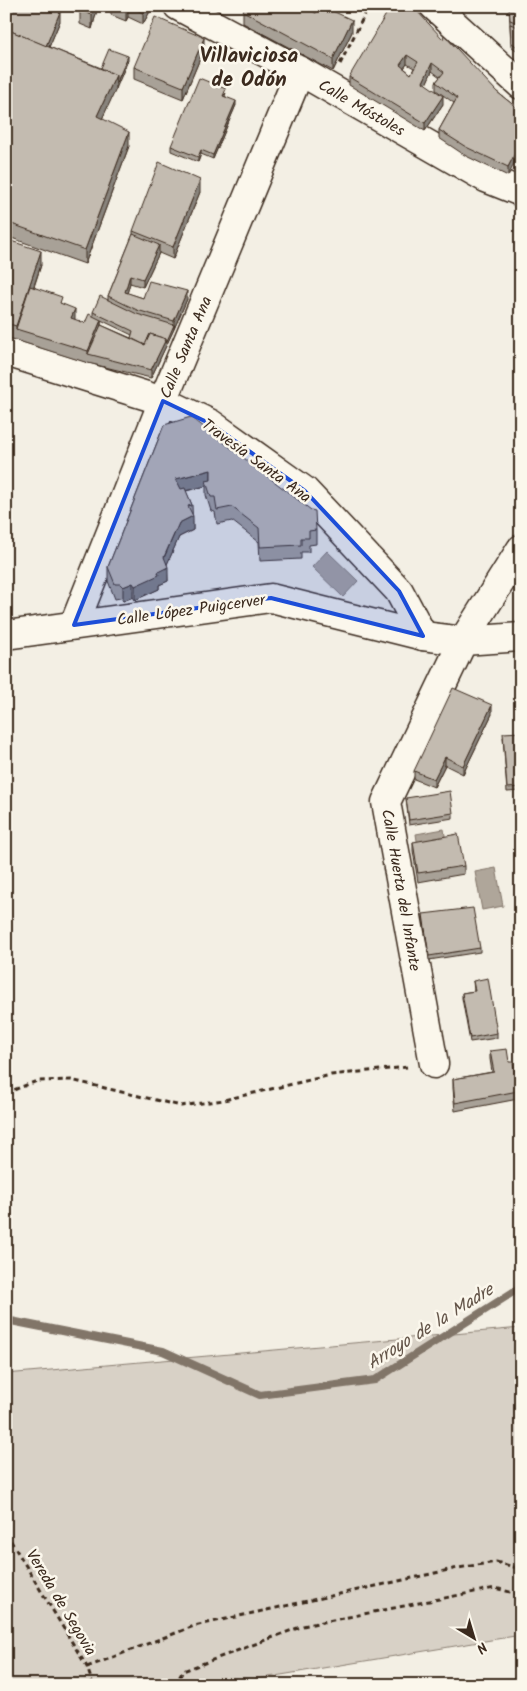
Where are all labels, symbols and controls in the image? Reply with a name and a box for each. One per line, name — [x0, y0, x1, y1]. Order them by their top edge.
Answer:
district label: Villaviciosa de Odón — [200, 40, 299, 97]
street label: Calle Móstoles — [313, 73, 409, 143]
street label: Calle Santa Ana — [154, 293, 219, 403]
street label: Travesía Santa Ana — [196, 413, 316, 510]
street label: Calle López Puigcerver — [115, 587, 269, 633]
street label: Calle Huerta del Infante — [374, 807, 427, 973]
water label: Arroyo de la Madre — [362, 1276, 502, 1378]
street label: Vereda de Segovia — [19, 1545, 102, 1661]
north arrow — [450, 1614, 500, 1664]
text: N — [471, 1636, 492, 1659]

